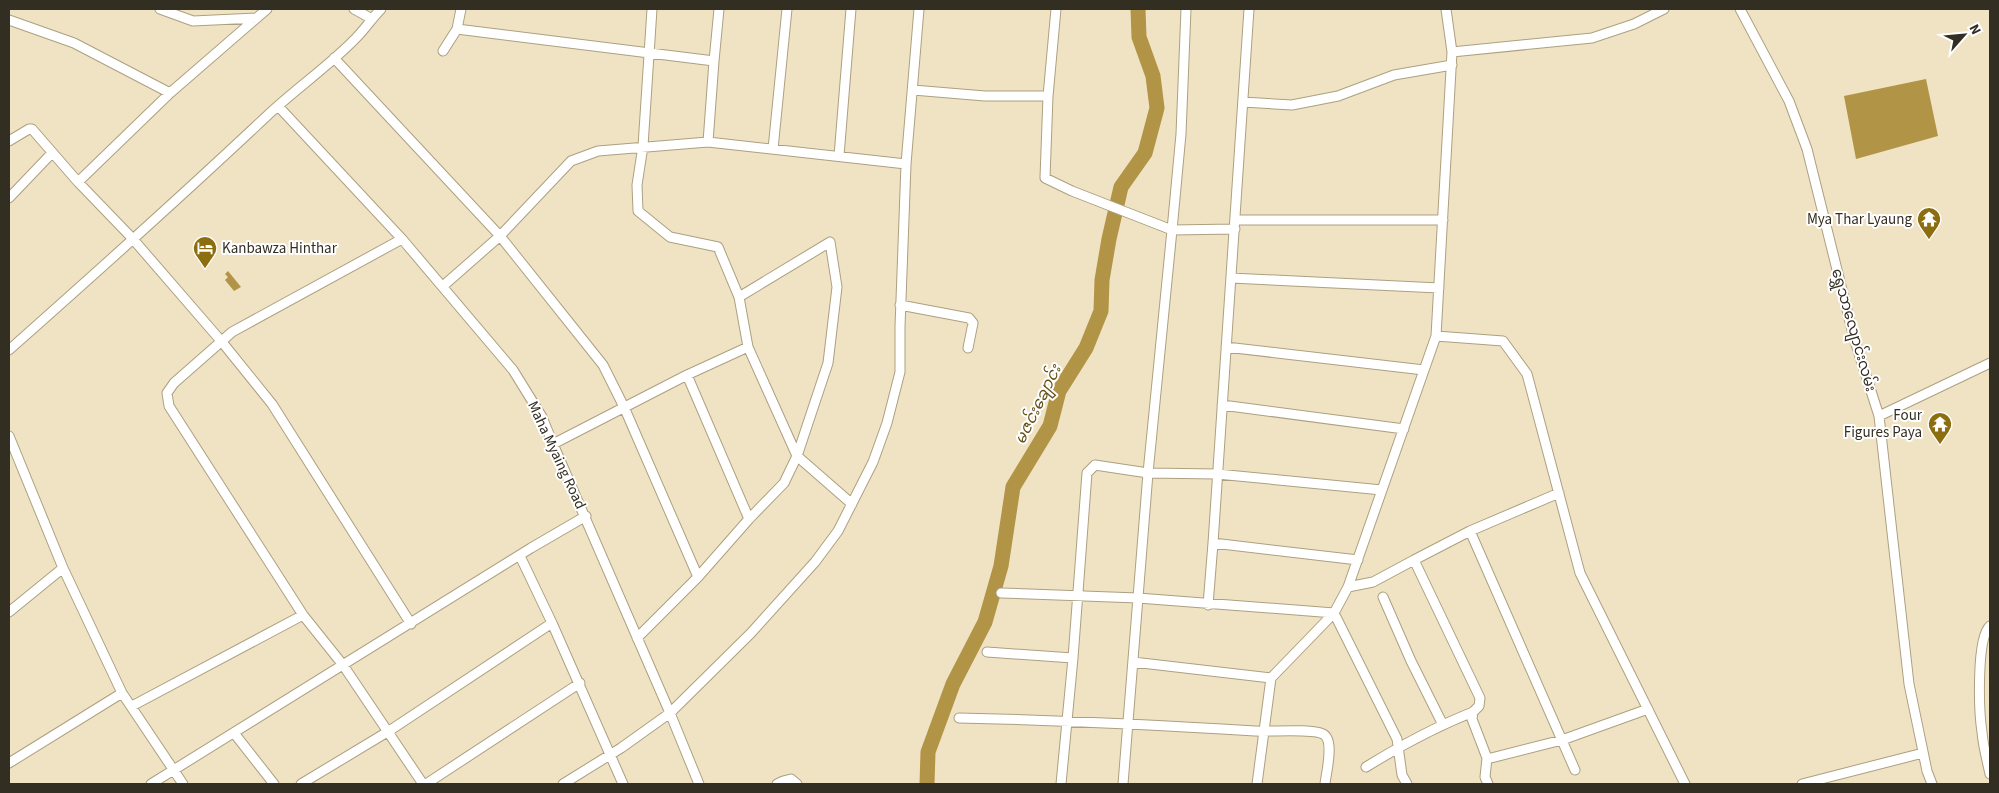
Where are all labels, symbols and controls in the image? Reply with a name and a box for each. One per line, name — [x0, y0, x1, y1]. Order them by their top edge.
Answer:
north arrow — [1939, 10, 1989, 60]
text: N — [1964, 21, 1986, 38]
temple icon: Mya Thar Lyaung — [1916, 206, 1942, 240]
place label: Mya Thar Lyaung — [1807, 209, 1912, 230]
hotel icon: Kanbawza Hinthar — [192, 235, 218, 269]
place label: Kanbawza Hinthar — [222, 238, 338, 259]
street label: ရွှေသာလျောင်းလမ်း — [1825, 266, 1881, 395]
water label: မဇင်းချောင်း — [1008, 359, 1069, 449]
street label: Maha Myaing Road — [522, 398, 591, 513]
place label: Four Figures Paya — [1844, 405, 1923, 443]
temple icon: Four Figures Paya — [1927, 411, 1953, 445]

